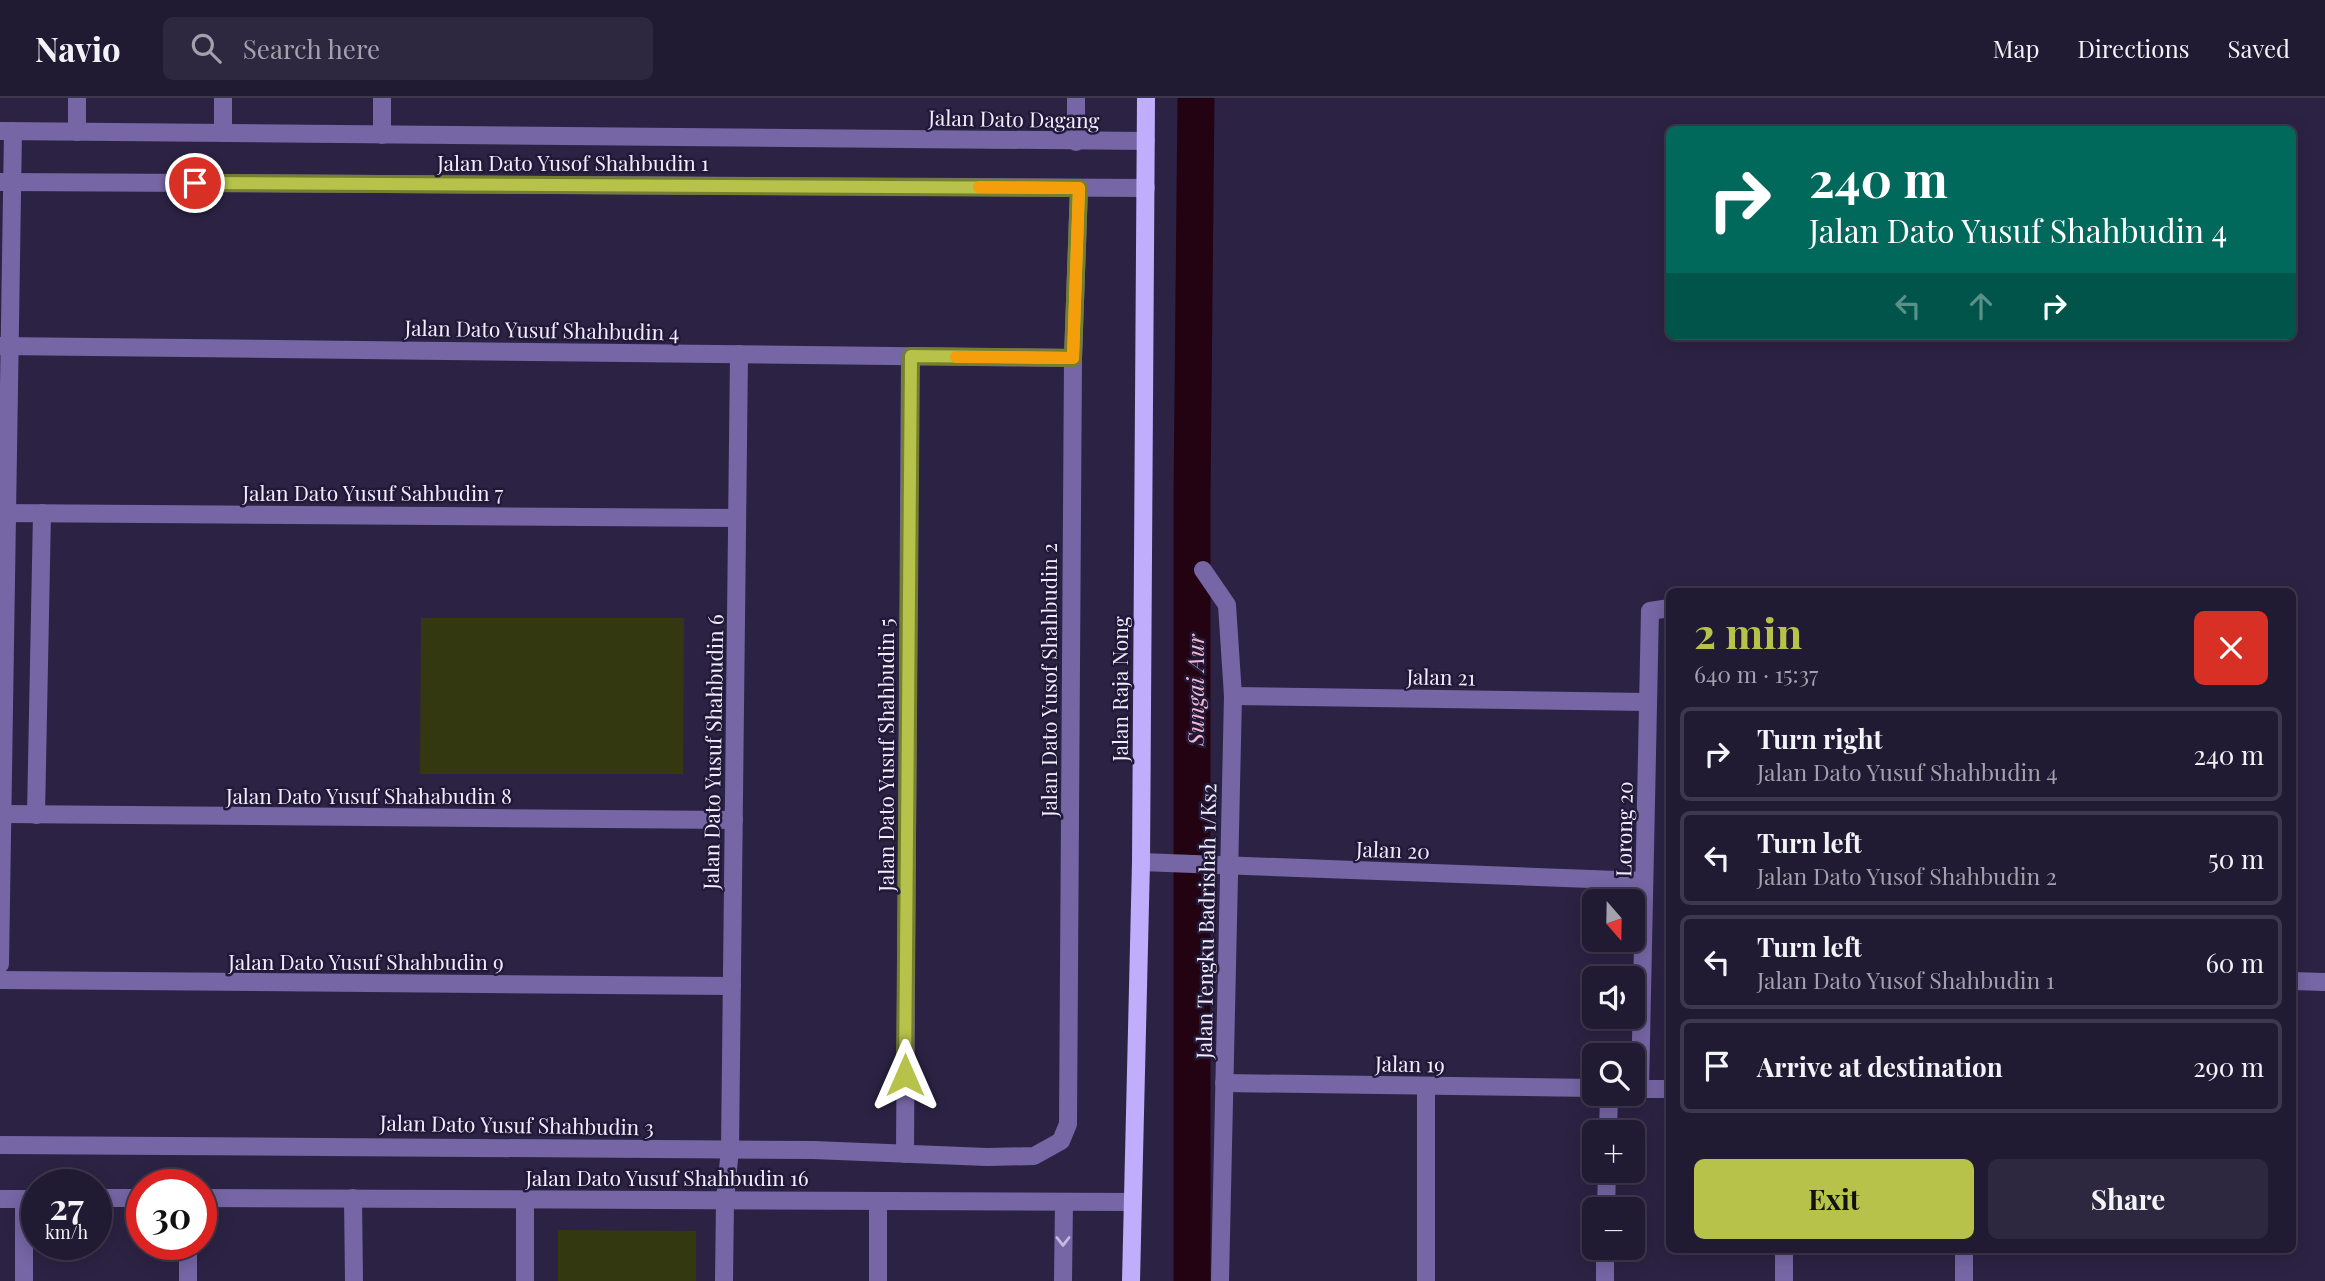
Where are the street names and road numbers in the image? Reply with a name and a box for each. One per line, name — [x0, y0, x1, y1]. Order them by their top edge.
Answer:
street label: Jalan Dato Dagang — [927, 102, 1100, 133]
street label: Jalan Dato Yusof Shahbudin 1 — [436, 148, 709, 176]
street label: Jalan Dato Yusuf Shahbudin 4 — [404, 313, 679, 345]
street label: Jalan Dato Yusuf Sahbudin 7 — [242, 478, 504, 506]
street label: Jalan Dato Yusof Shahbudin 2 — [1034, 543, 1062, 818]
street label: Jalan Dato Yusuf Shahbudin 6 — [696, 614, 728, 891]
street label: Jalan Raja Nong — [1105, 616, 1133, 763]
street label: Jalan Dato Yusuf Shahbudin 5 — [871, 618, 899, 893]
street label: Jalan 21 — [1405, 661, 1476, 691]
street label: Jalan Dato Yusuf Shahabudin 8 — [225, 781, 512, 809]
street label: Lorong 20 — [1608, 781, 1638, 877]
street label: Jalan Tengku Badrishah 1/Ks2 — [1189, 783, 1221, 1060]
street label: Jalan 20 — [1355, 834, 1430, 864]
street label: Jalan Dato Yusuf Shahbudin 9 — [227, 947, 504, 975]
street label: Jalan 19 — [1374, 1048, 1445, 1078]
street label: Jalan Dato Yusuf Shahbudin 3 — [379, 1108, 654, 1140]
street label: Jalan Dato Yusuf Shahbudin 16 — [524, 1163, 809, 1191]

